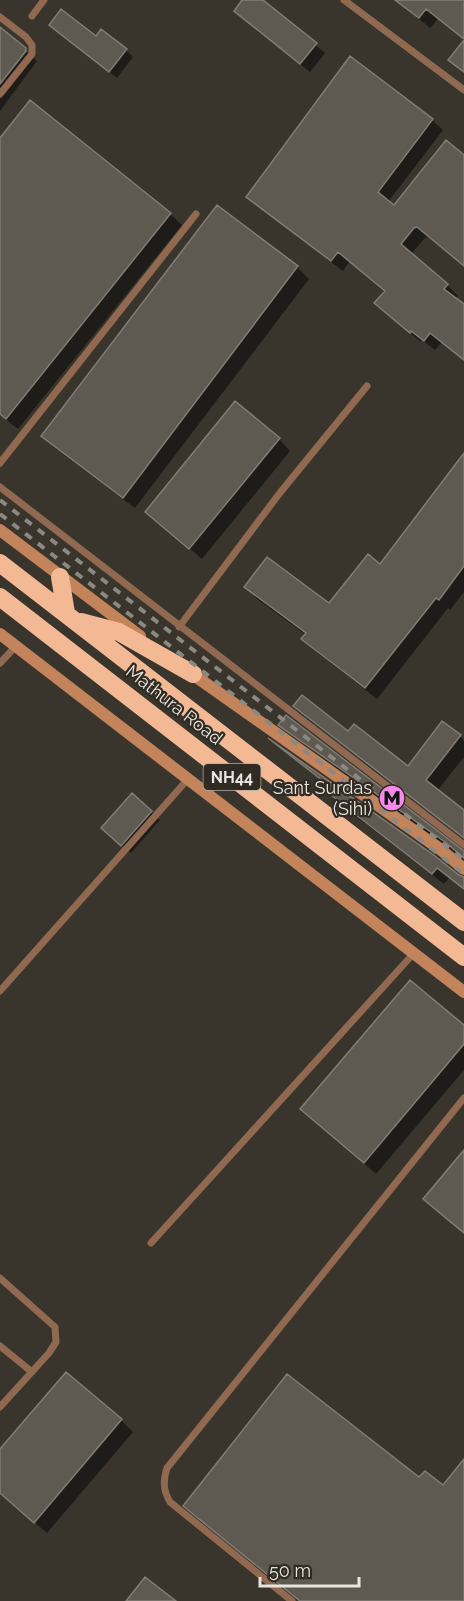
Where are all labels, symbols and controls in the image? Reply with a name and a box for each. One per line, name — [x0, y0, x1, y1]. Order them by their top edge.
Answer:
street label: Mathura Road — [122, 660, 227, 749]
road number: NH44 — [204, 764, 260, 790]
place label: Sant Surdas (Sihi) — [273, 777, 372, 819]
metro station icon: Sant Surdas (Sihi) — [377, 783, 407, 813]
scale bar — [260, 1550, 359, 1588]
text: 50 m — [269, 1560, 311, 1581]

